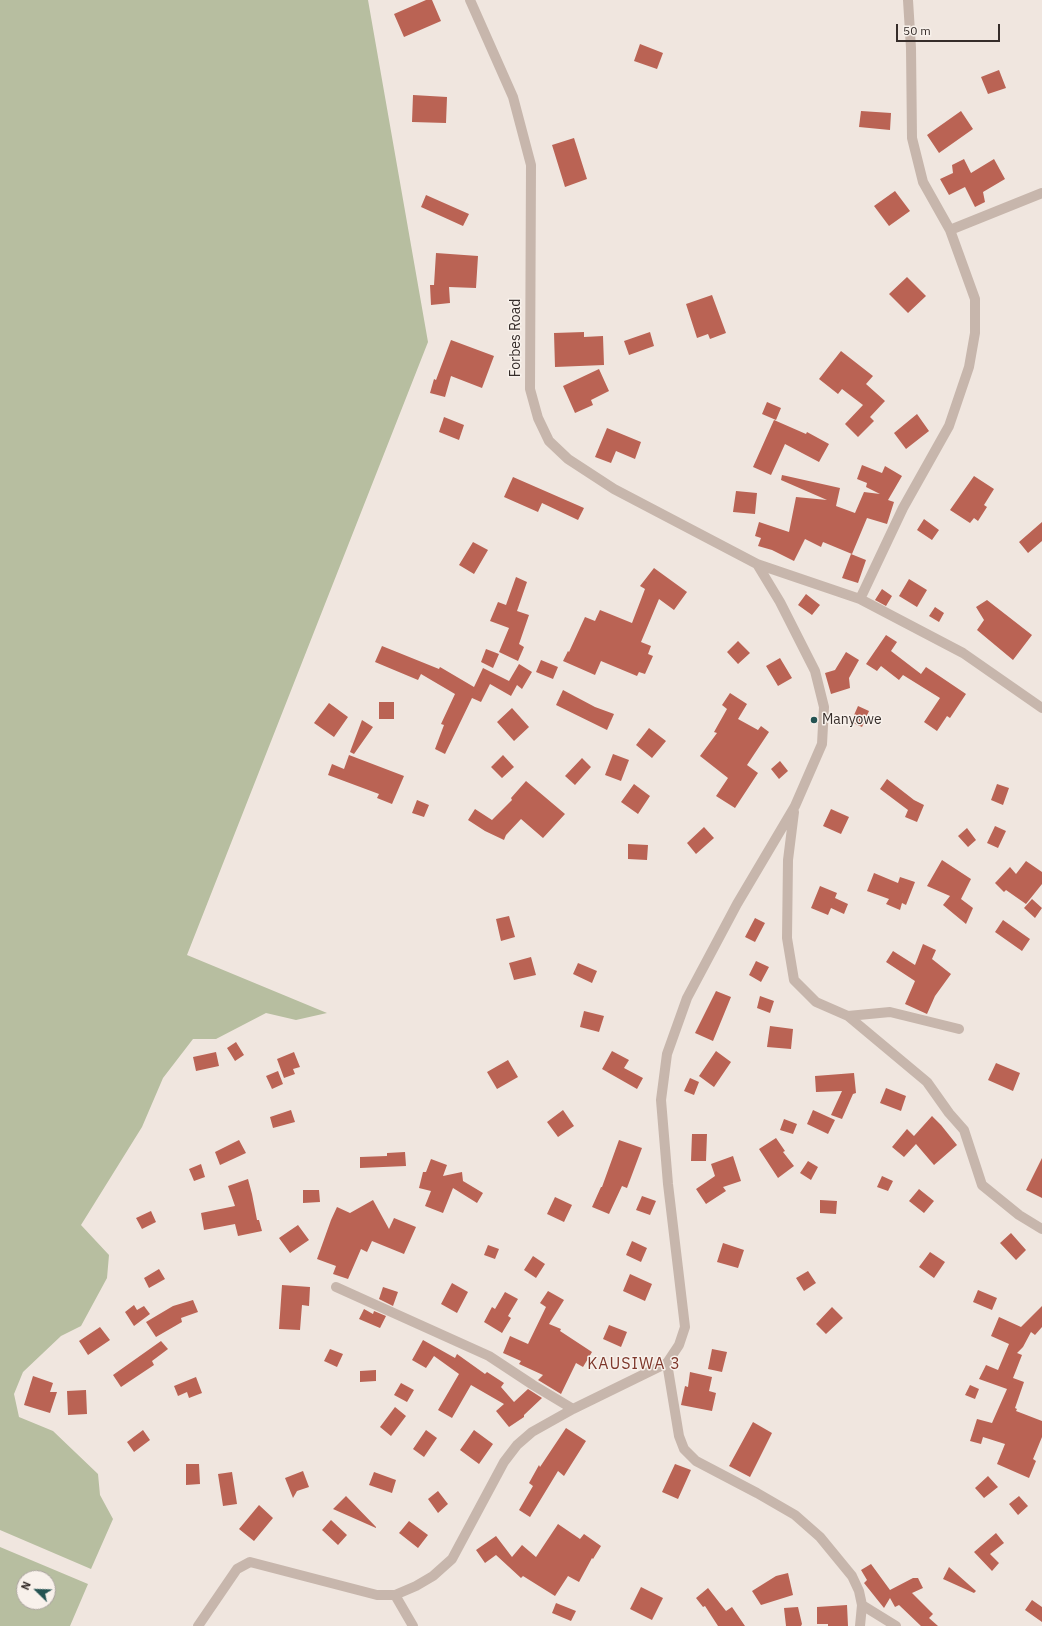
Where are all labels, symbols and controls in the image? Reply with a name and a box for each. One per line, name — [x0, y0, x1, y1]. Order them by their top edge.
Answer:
scale bar — [898, 16, 1002, 42]
text: 50 m — [903, 23, 931, 38]
street label: Forbes Road — [508, 299, 524, 377]
place label: Manyowe — [822, 712, 882, 728]
marker: Manyowe — [809, 715, 819, 725]
district label: KAUSIWA 3 — [587, 1354, 681, 1374]
north arrow — [16, 1570, 56, 1610]
text: N — [18, 1579, 34, 1592]

